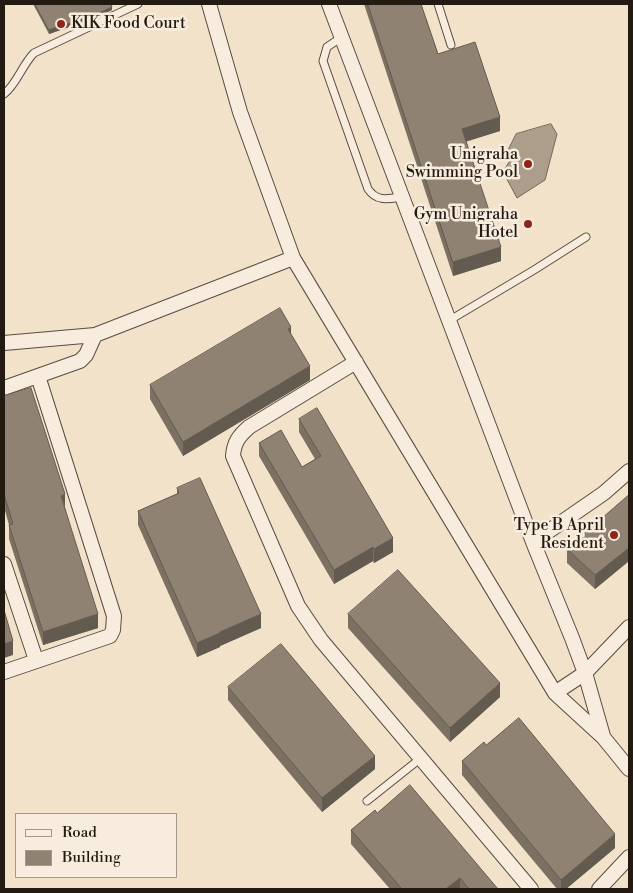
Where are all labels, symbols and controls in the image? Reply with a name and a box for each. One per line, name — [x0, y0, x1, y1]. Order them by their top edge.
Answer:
place label: KIK Food Court — [71, 14, 186, 34]
marker: KIK Food Court — [55, 18, 67, 30]
place label: Unigraha Swimming Pool — [406, 145, 518, 183]
marker: Unigraha Swimming Pool — [522, 158, 534, 170]
place label: Gym Unigraha Hotel — [414, 205, 518, 243]
marker: Gym Unigraha Hotel — [522, 218, 534, 230]
place label: Type B April Resident — [514, 516, 604, 554]
marker: Type B April Resident — [608, 529, 620, 541]
legend — [15, 813, 178, 878]
text: Road — [62, 823, 97, 842]
text: Building — [62, 848, 121, 867]

